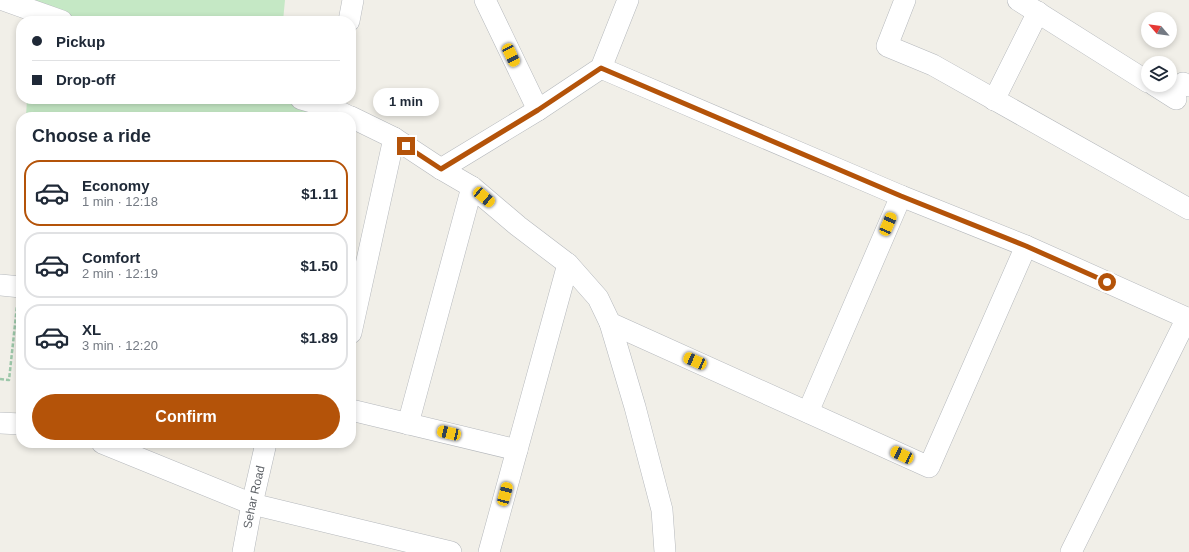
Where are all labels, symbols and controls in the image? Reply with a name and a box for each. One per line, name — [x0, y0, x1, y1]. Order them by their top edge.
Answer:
north arrow — [1141, 12, 1177, 48]
map controls — [1141, 12, 1177, 92]
text: Pickup — [56, 33, 105, 50]
car — [500, 42, 522, 68]
button: layers — [1141, 56, 1177, 92]
text: Drop-off — [56, 71, 115, 88]
callout: 1 min — [373, 88, 439, 116]
text: 1 min — [389, 94, 423, 109]
text: Choose a ride — [32, 126, 151, 146]
route end — [397, 137, 415, 155]
icon: car — [34, 175, 70, 211]
text: Economy — [82, 177, 150, 194]
text: $1.11 — [301, 185, 338, 202]
car — [471, 185, 497, 209]
text: 1 min · 12:18 — [82, 194, 158, 209]
car — [878, 211, 898, 237]
icon: car — [34, 247, 70, 283]
text: Comfort — [82, 249, 140, 266]
text: $1.50 — [300, 257, 338, 274]
text: 2 min · 12:19 — [82, 266, 158, 281]
route start — [1098, 273, 1116, 291]
icon: car — [34, 319, 70, 355]
text: XL — [82, 321, 101, 338]
text: $1.89 — [300, 329, 338, 346]
text: 3 min · 12:20 — [82, 338, 158, 353]
car — [682, 351, 708, 371]
button: Confirm — [32, 394, 340, 440]
car — [436, 424, 462, 442]
car — [889, 444, 915, 466]
street label: Sehar Road — [241, 464, 268, 530]
car — [496, 481, 514, 507]

